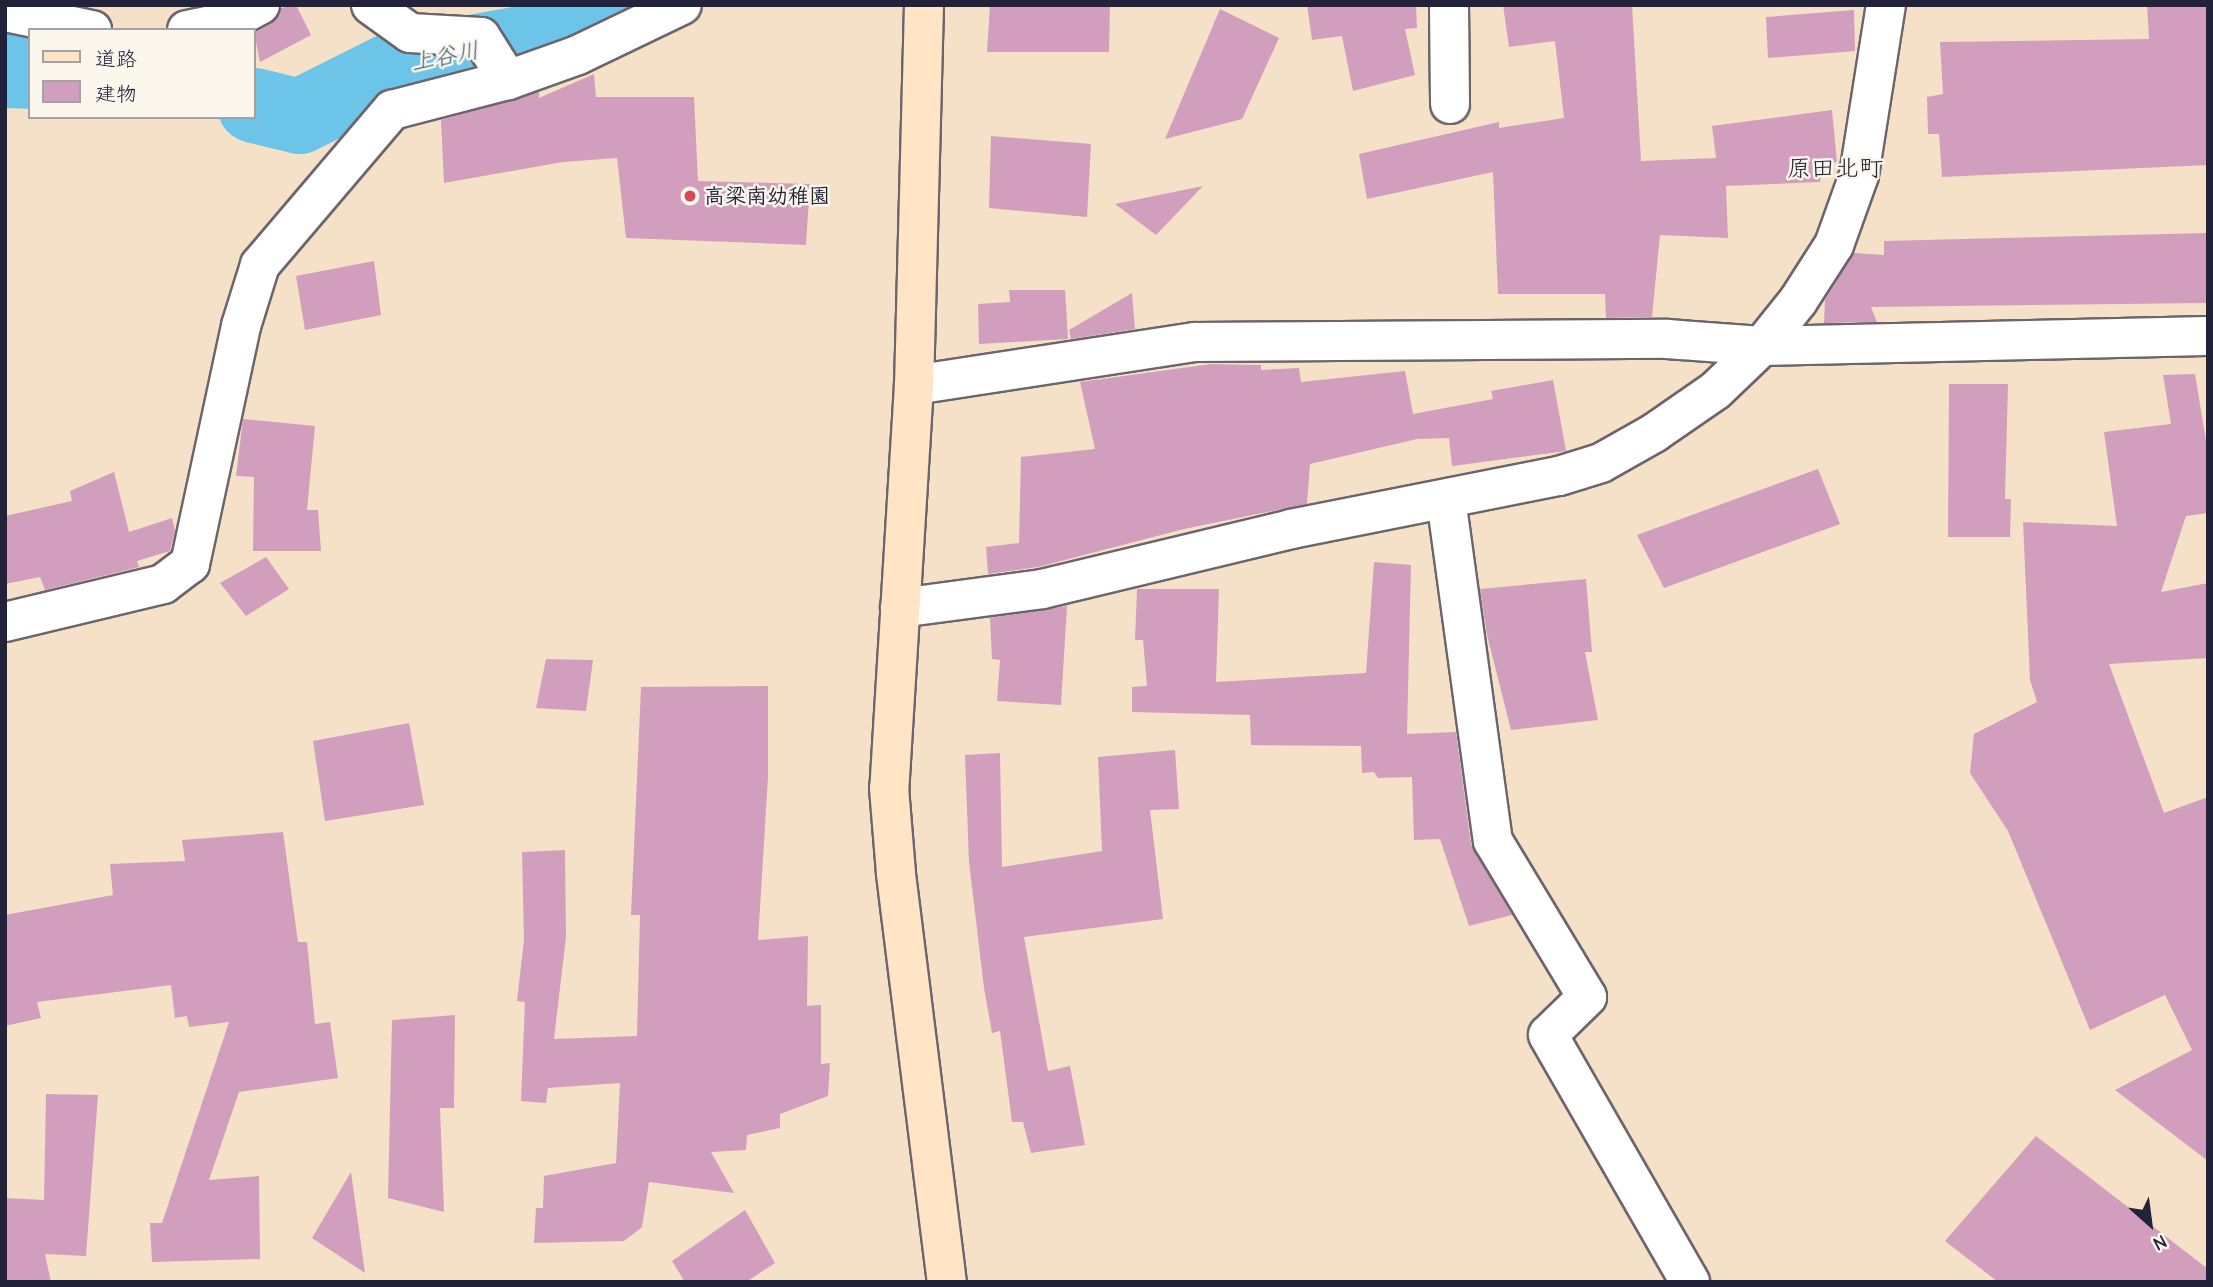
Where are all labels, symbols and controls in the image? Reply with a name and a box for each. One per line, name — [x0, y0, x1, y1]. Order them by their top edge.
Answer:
legend — [28, 28, 256, 119]
water label: 上谷川 — [409, 37, 481, 77]
text: 道路 — [95, 47, 137, 71]
text: 建物 — [95, 82, 137, 106]
district label: 原田北町 — [1787, 155, 1883, 183]
place label: 高梁南幼稚園 — [704, 183, 830, 209]
marker: 高梁南幼稚園 — [682, 188, 698, 204]
north arrow — [2115, 1189, 2185, 1259]
text: N — [2149, 1230, 2171, 1255]

